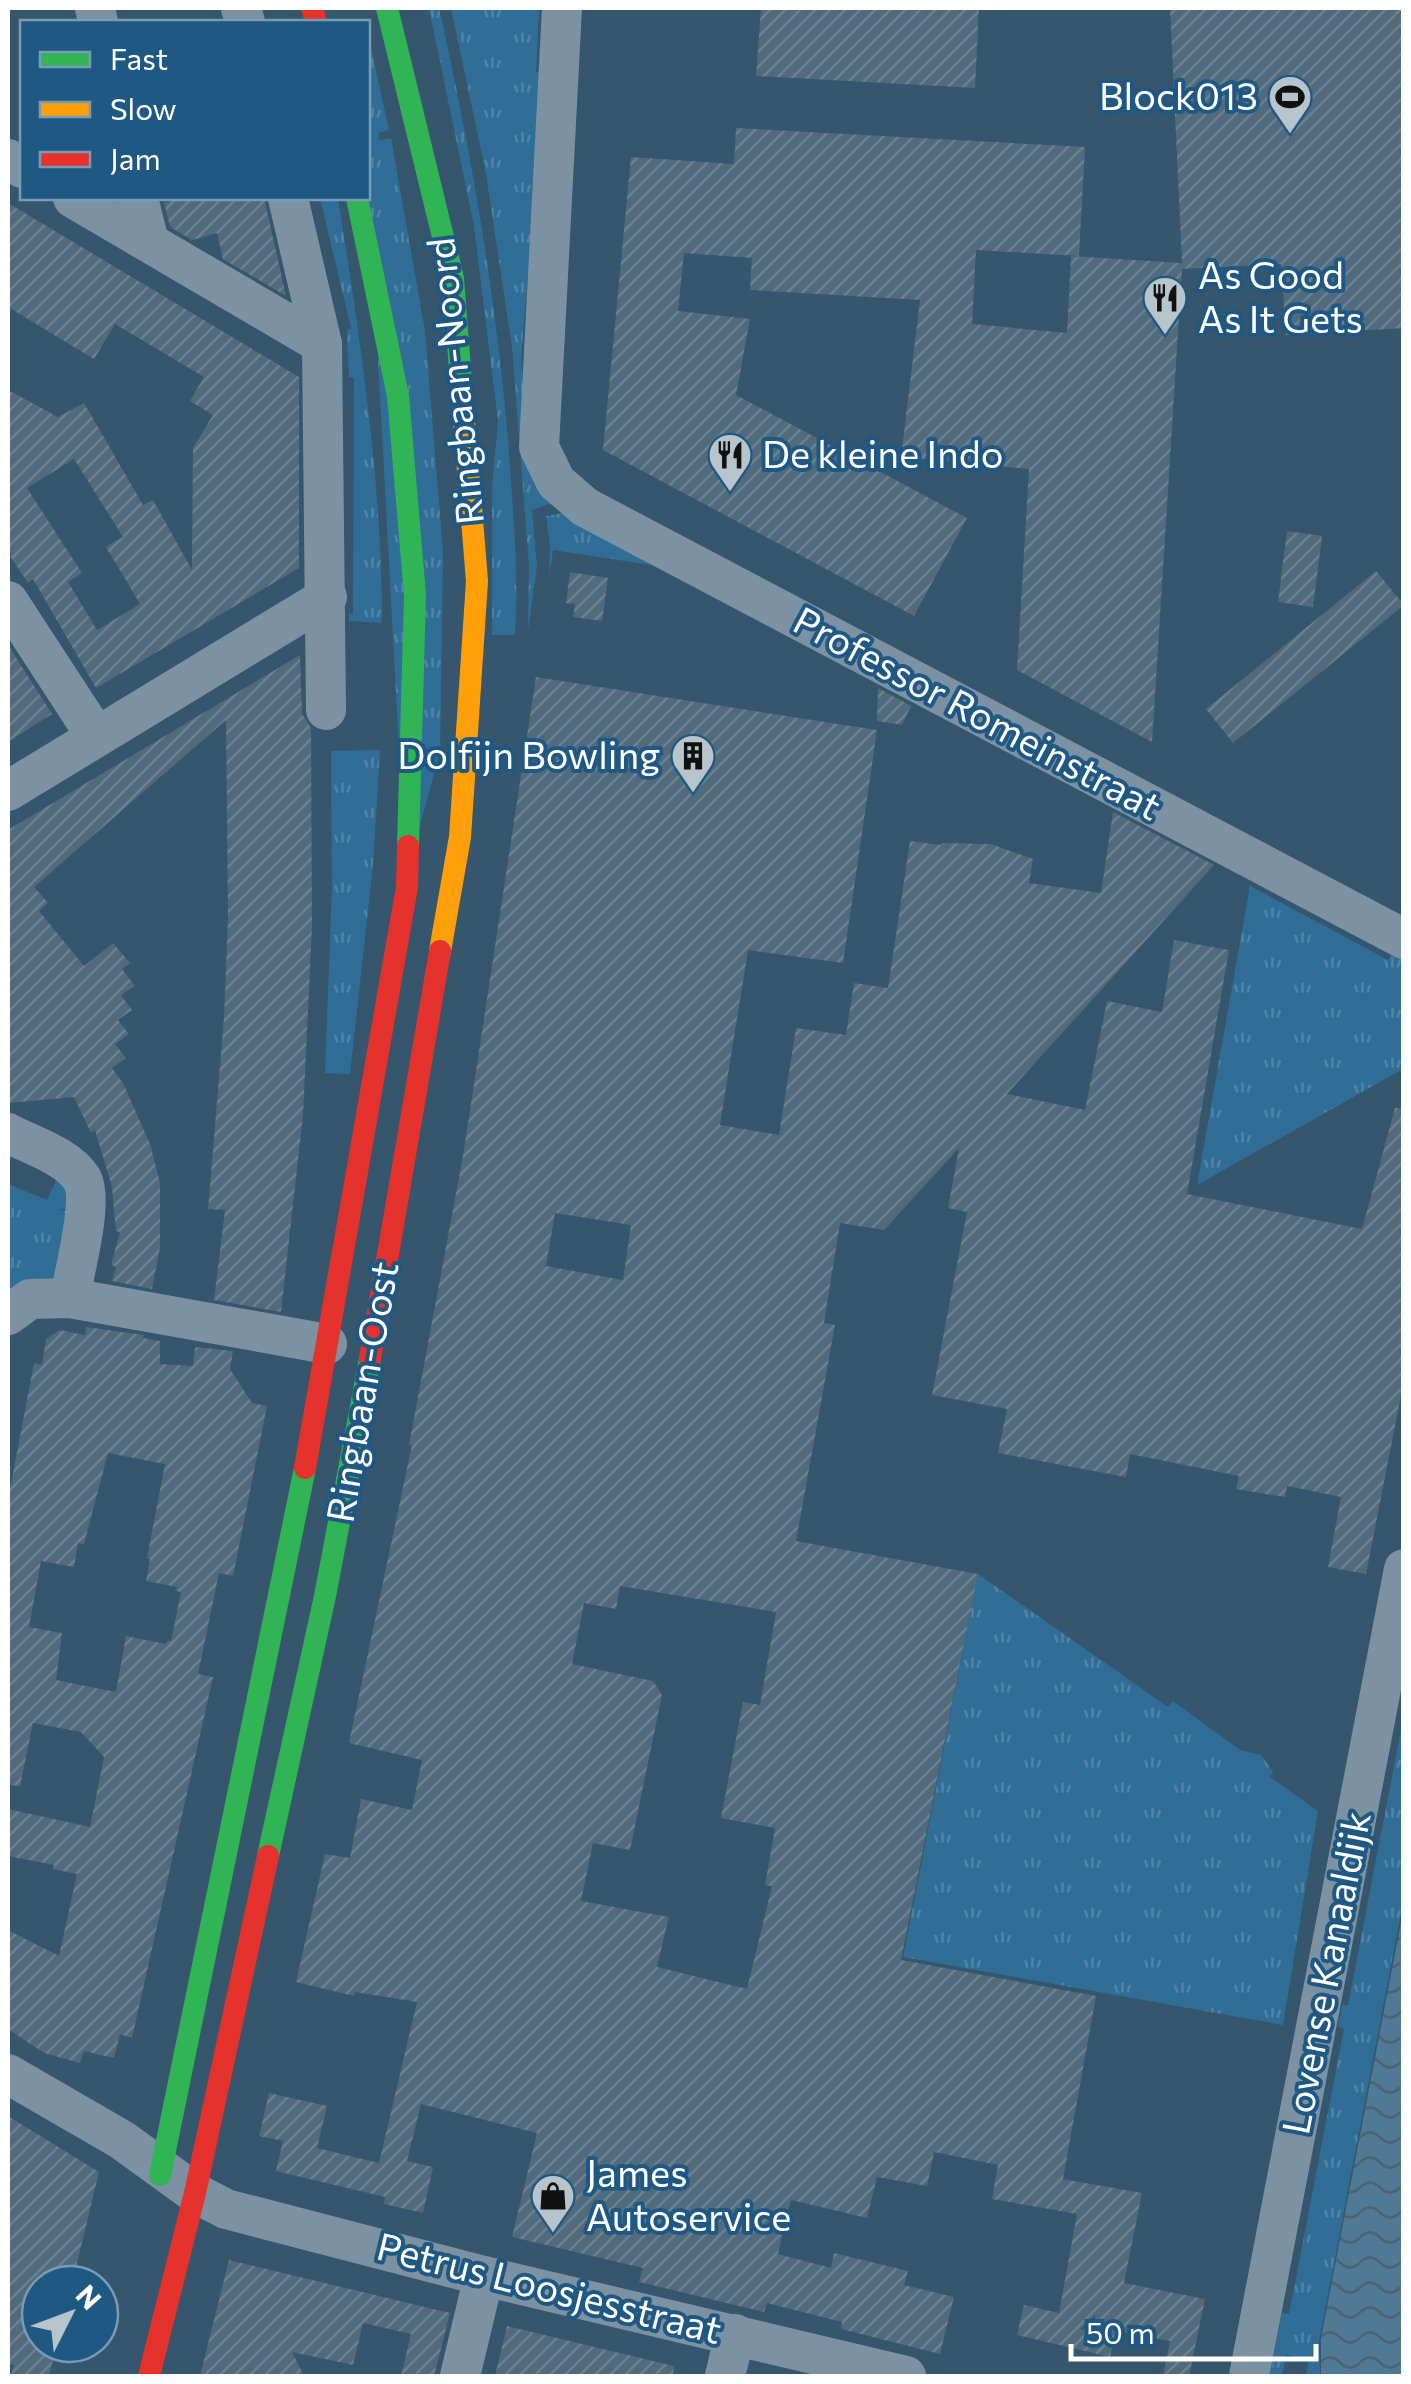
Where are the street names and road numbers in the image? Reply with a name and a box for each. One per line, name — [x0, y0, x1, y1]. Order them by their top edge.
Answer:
street label: Ringbaan-Noord — [415, 236, 492, 527]
street label: Professor Romeinstraat — [787, 595, 1170, 829]
street label: Ringbaan-Oost — [314, 1258, 407, 1526]
street label: Lovense Kanaaldijk — [1270, 1807, 1379, 2138]
street label: Petrus Loosjesstraat — [372, 2221, 727, 2352]

